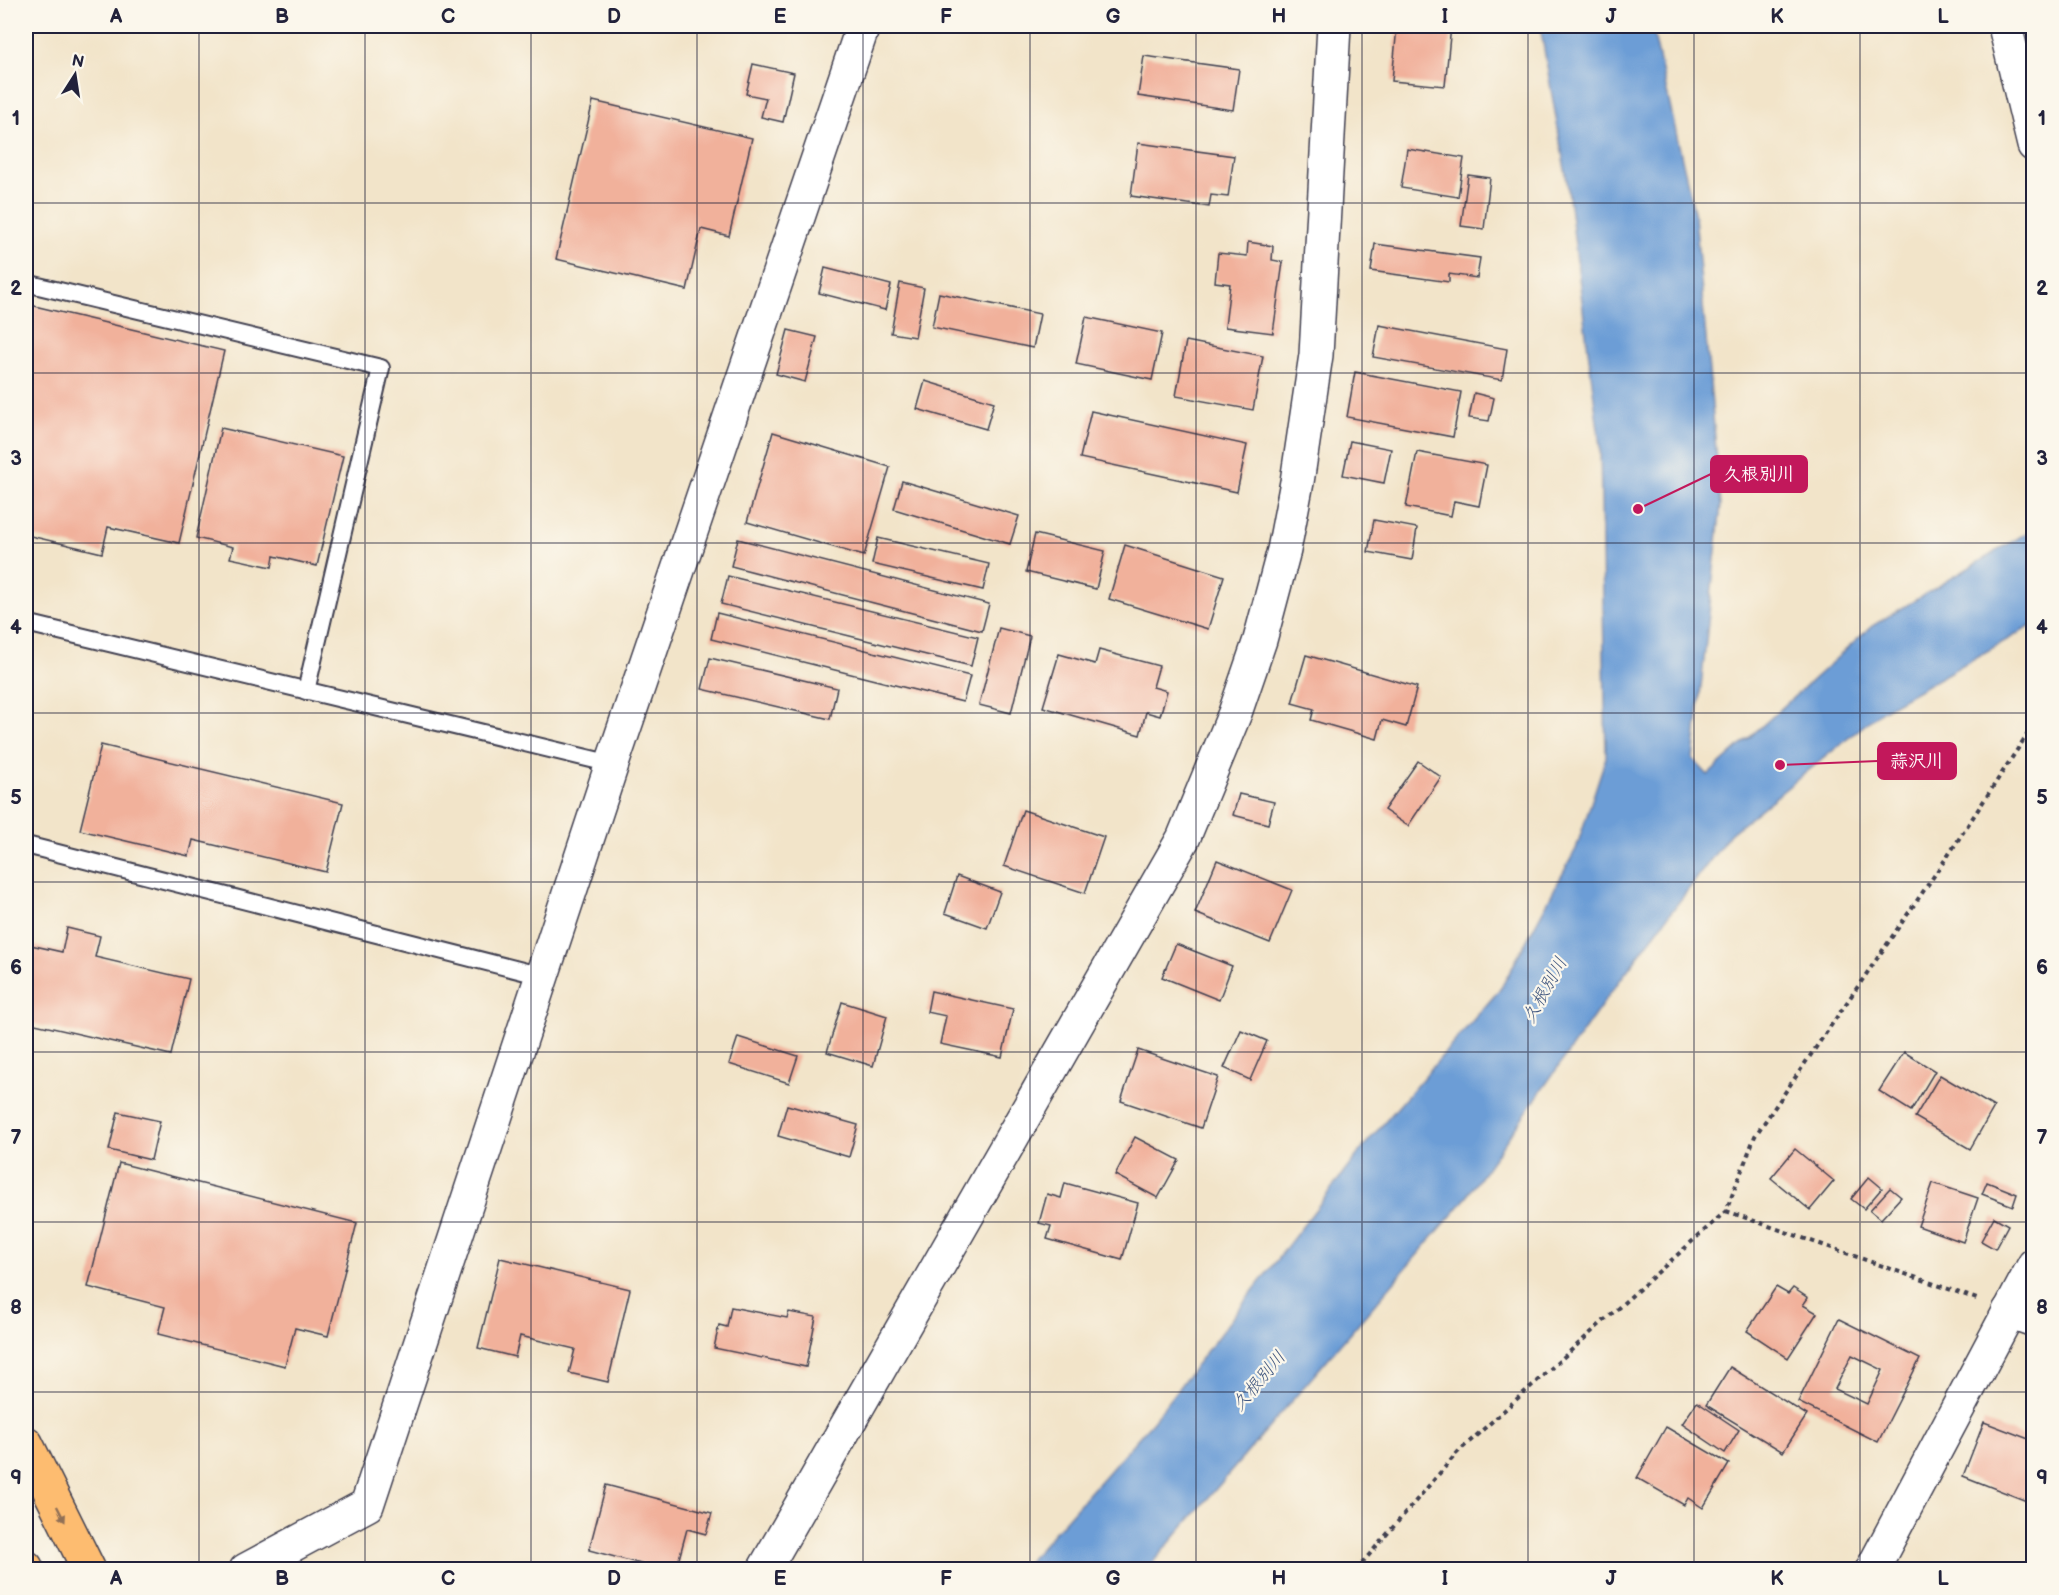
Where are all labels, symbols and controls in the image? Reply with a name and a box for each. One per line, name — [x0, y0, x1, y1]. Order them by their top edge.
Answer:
text: A — [109, 5, 123, 29]
text: B — [275, 5, 289, 29]
text: C — [441, 5, 455, 29]
text: D — [607, 5, 621, 29]
text: E — [774, 5, 787, 29]
text: F — [940, 5, 952, 29]
text: G — [1106, 5, 1121, 29]
text: H — [1272, 5, 1286, 29]
text: I — [1442, 5, 1448, 29]
text: J — [1606, 5, 1618, 29]
text: K — [1770, 5, 1784, 29]
text: L — [1937, 5, 1949, 29]
north arrow — [45, 45, 105, 105]
text: N — [70, 51, 86, 72]
text: 1 — [12, 107, 20, 131]
text: 1 — [2038, 107, 2046, 131]
text: 2 — [10, 277, 22, 301]
text: 2 — [2036, 277, 2048, 301]
text: 3 — [10, 447, 22, 471]
text: 3 — [2036, 447, 2048, 471]
callout: 久根別川 — [1711, 456, 1807, 492]
text: 久根別川 — [1723, 464, 1795, 485]
text: 4 — [10, 616, 22, 640]
text: 4 — [2036, 616, 2048, 640]
callout: 蒜沢川 — [1878, 743, 1956, 779]
text: 蒜沢川 — [1890, 751, 1944, 772]
text: 5 — [10, 786, 22, 810]
text: 5 — [2036, 786, 2048, 810]
water label: 久根別川 — [1518, 953, 1572, 1027]
text: 6 — [10, 956, 22, 980]
text: 6 — [2036, 956, 2048, 980]
text: 7 — [10, 1126, 22, 1150]
text: 7 — [2036, 1126, 2048, 1150]
text: 8 — [10, 1296, 22, 1320]
text: 8 — [2036, 1296, 2048, 1320]
water label: 久根別川 — [1228, 1347, 1290, 1415]
text: 9 — [10, 1466, 22, 1490]
text: 9 — [2036, 1466, 2048, 1490]
one-way arrow — [56, 1505, 66, 1522]
text: A — [109, 1567, 123, 1591]
text: B — [275, 1567, 289, 1591]
text: C — [441, 1567, 455, 1591]
text: D — [607, 1567, 621, 1591]
text: E — [774, 1567, 787, 1591]
text: F — [940, 1567, 952, 1591]
text: G — [1106, 1567, 1121, 1591]
text: H — [1272, 1567, 1286, 1591]
text: I — [1442, 1567, 1448, 1591]
text: J — [1606, 1567, 1618, 1591]
text: K — [1770, 1567, 1784, 1591]
text: L — [1937, 1567, 1949, 1591]

